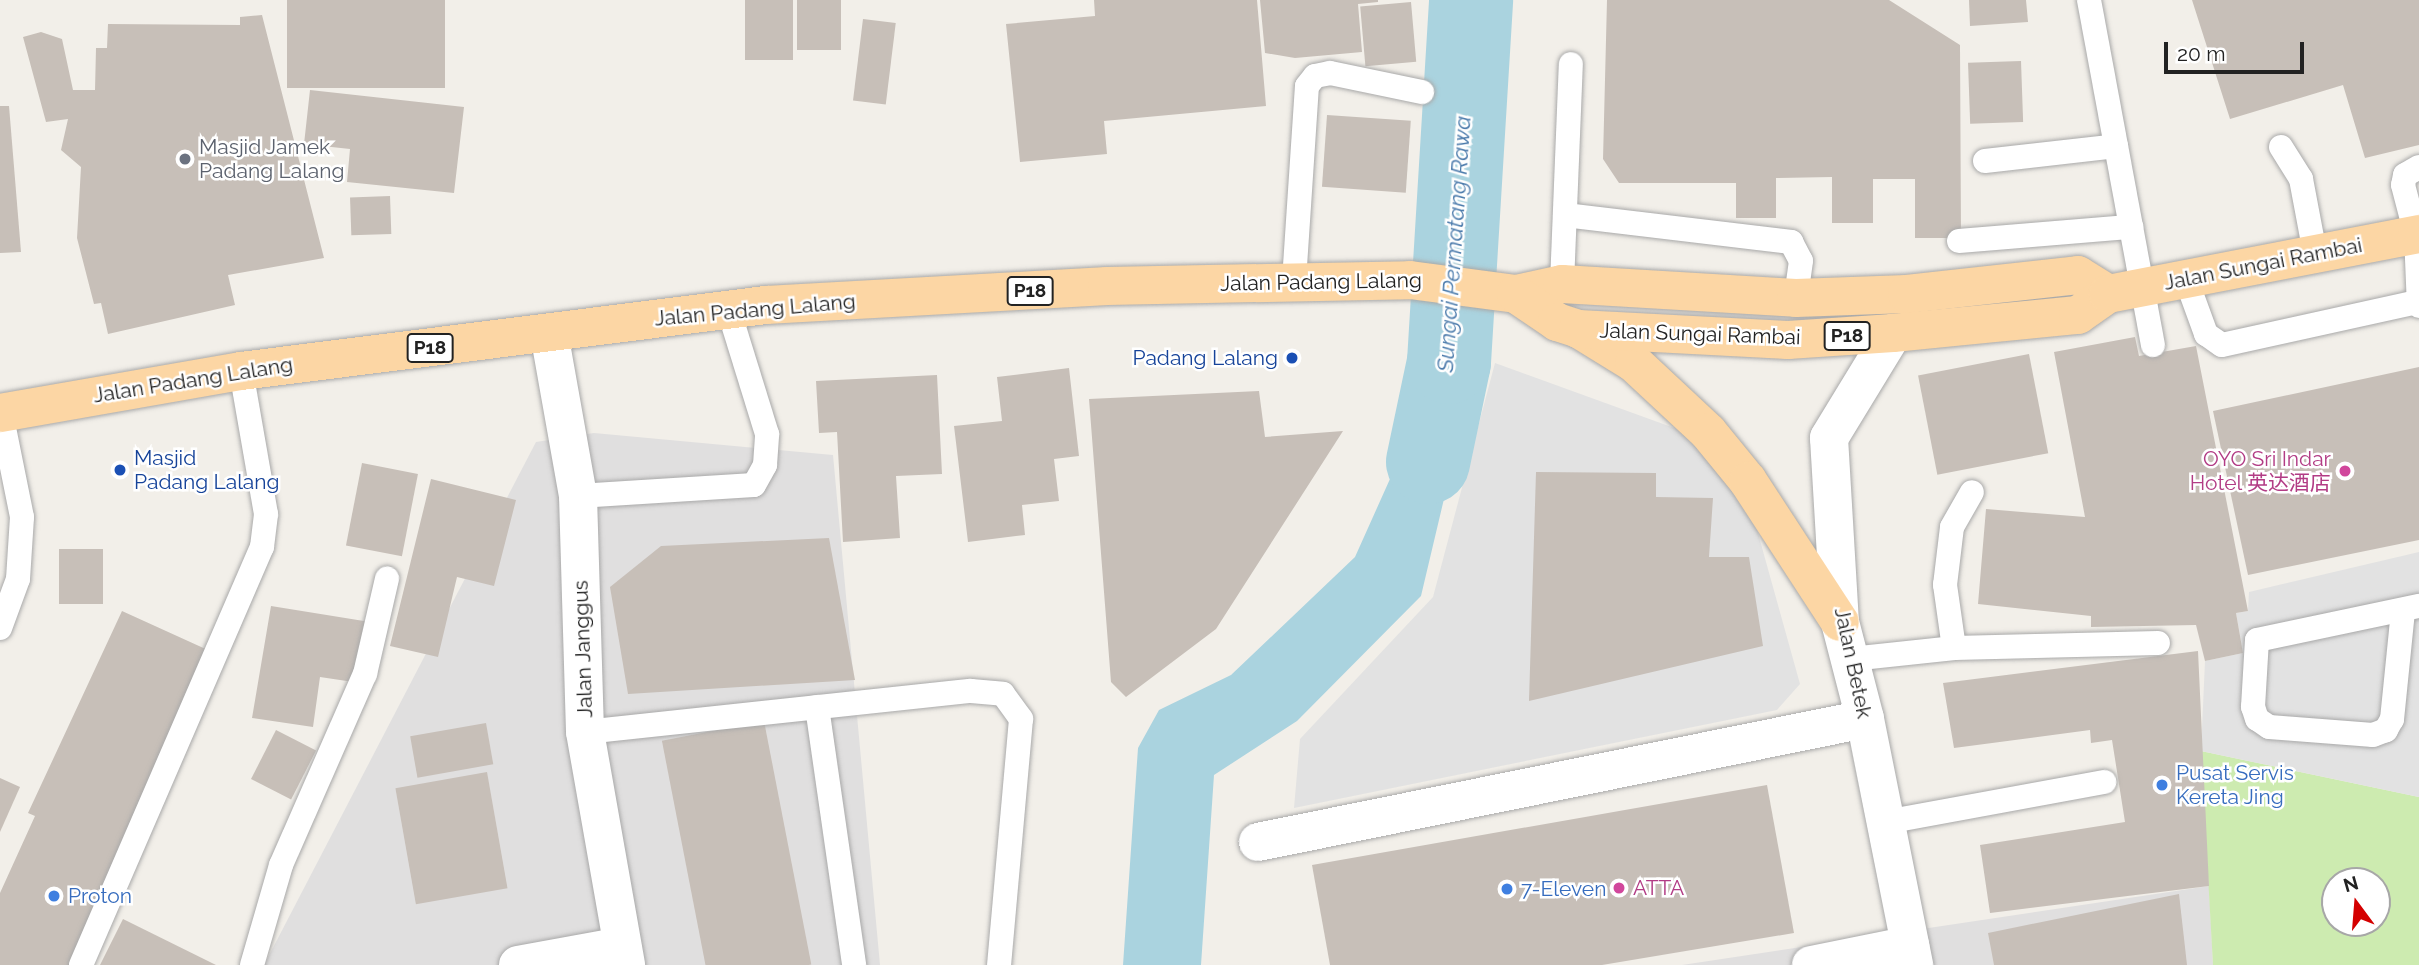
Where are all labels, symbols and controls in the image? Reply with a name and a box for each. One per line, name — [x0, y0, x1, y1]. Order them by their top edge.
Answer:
scale bar — [2167, 28, 2307, 72]
text: 20 m — [2177, 41, 2225, 66]
water label: Sungai Permatang Rawa — [1431, 115, 1477, 373]
place label: Masjid Jamek Padang Lalang — [199, 134, 345, 184]
marker: Masjid Jamek Padang Lalang — [177, 151, 193, 167]
street label: Jalan Sungai Rambai — [2162, 232, 2364, 296]
street label: Jalan Padang Lalang — [1220, 268, 1422, 296]
road number: P18 — [1006, 276, 1054, 306]
street label: Jalan Padang Lalang — [653, 289, 857, 331]
street label: Jalan Sungai Rambai — [1599, 318, 1801, 350]
road number: P18 — [1822, 320, 1871, 352]
road number: P18 — [406, 332, 454, 364]
place label: Padang Lalang — [1132, 345, 1278, 371]
marker: Padang Lalang — [1284, 350, 1300, 366]
street label: Jalan Padang Lalang — [91, 352, 295, 408]
place label: Masjid Padang Lalang — [134, 445, 280, 495]
place label: OYO Sri Indar Hotel 英达酒店 — [2189, 446, 2331, 496]
marker: Masjid Padang Lalang — [112, 462, 128, 478]
marker: OYO Sri Indar Hotel 英达酒店 — [2337, 463, 2353, 479]
street label: Jalan Janggus — [568, 579, 598, 719]
street label: Jalan Betek — [1829, 605, 1877, 721]
place label: Pusat Servis Kereta Jing — [2176, 760, 2294, 810]
marker: Pusat Servis Kereta Jing — [2154, 777, 2170, 793]
north arrow — [2321, 867, 2391, 937]
text: N — [2341, 871, 2361, 896]
place label: ATTA — [1633, 875, 1684, 901]
place label: 7-Eleven — [1521, 876, 1606, 902]
marker: ATTA — [1611, 880, 1627, 896]
marker: 7-Eleven — [1499, 881, 1515, 897]
place label: Proton — [68, 883, 132, 909]
marker: Proton — [46, 888, 62, 904]

